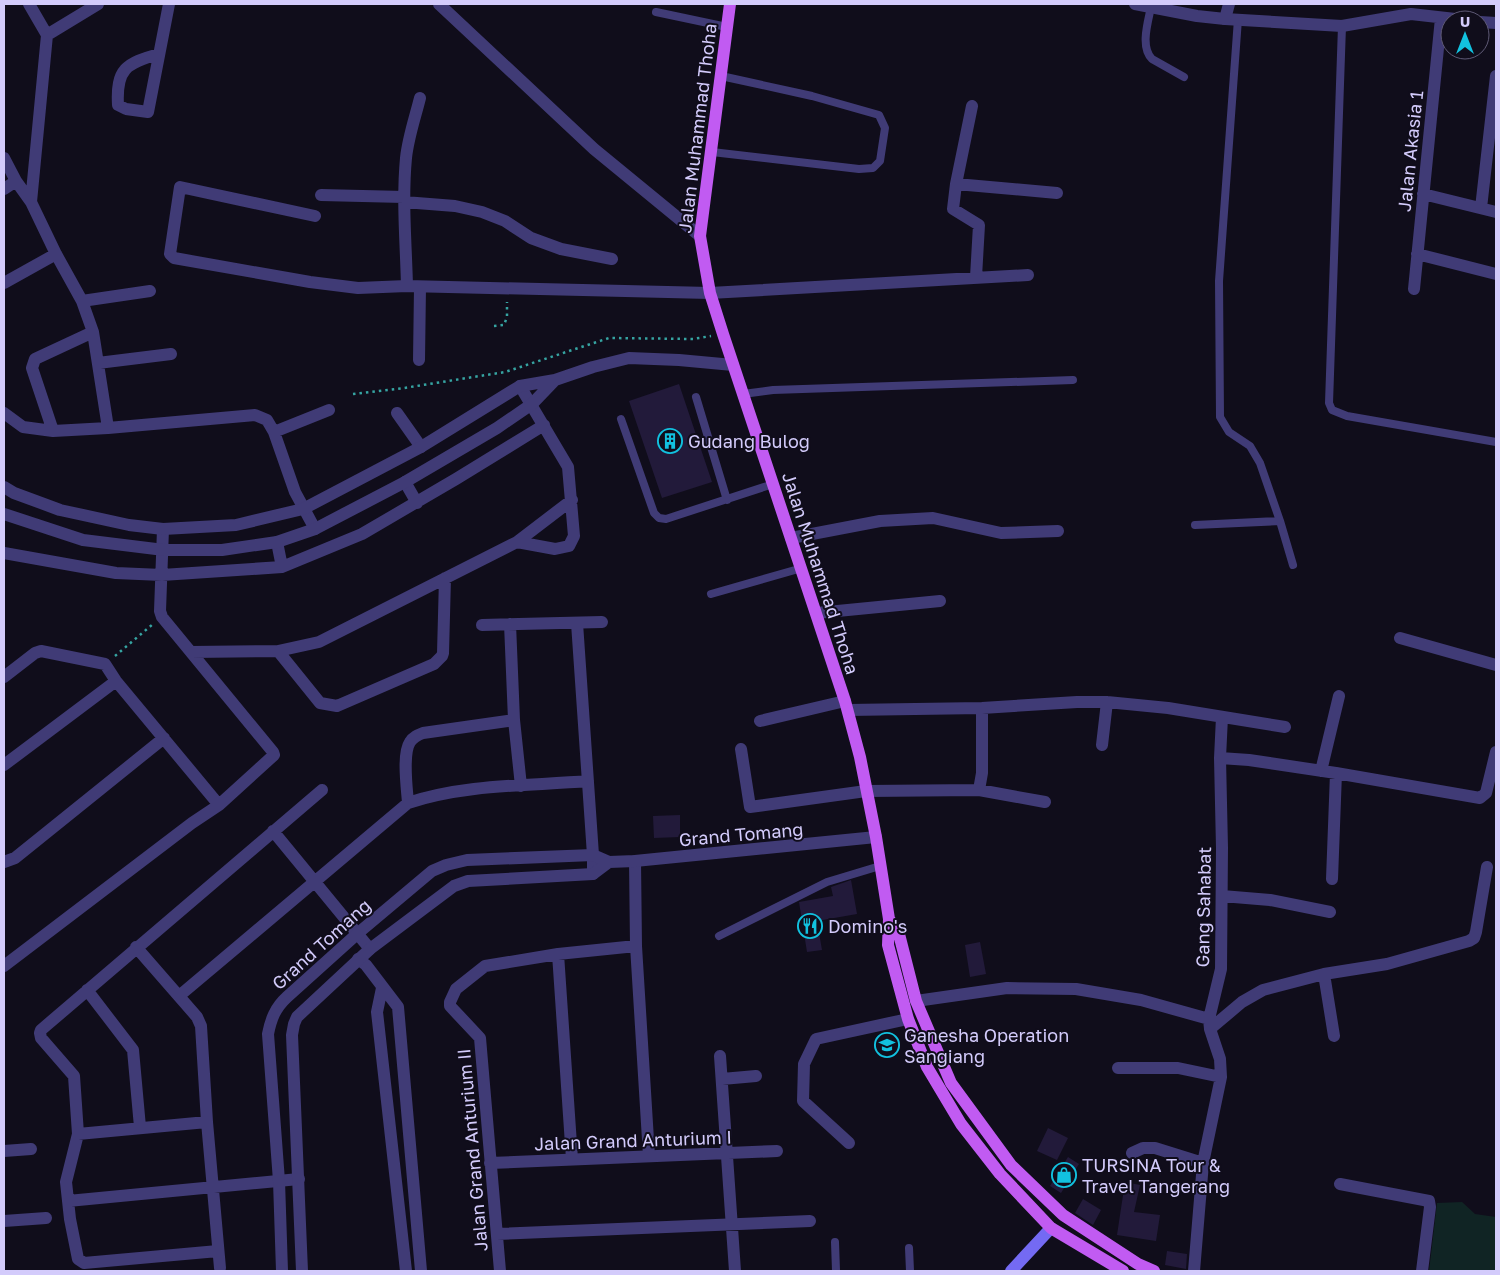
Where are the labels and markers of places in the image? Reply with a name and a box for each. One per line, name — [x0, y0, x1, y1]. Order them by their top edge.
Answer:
building icon: Gudang Bulog — [657, 428, 683, 454]
place label: Gudang Bulog — [688, 430, 810, 452]
restaurant icon: Domino's — [797, 913, 823, 939]
place label: Domino's — [828, 915, 907, 937]
place label: Ganesha Operation Sangiang — [904, 1024, 1069, 1067]
school or university icon: Ganesha Operation Sangiang — [874, 1032, 900, 1058]
place label: TURSINA Tour & Travel Tangerang — [1082, 1154, 1230, 1197]
shop icon: TURSINA Tour & Travel Tangerang — [1051, 1162, 1077, 1188]

